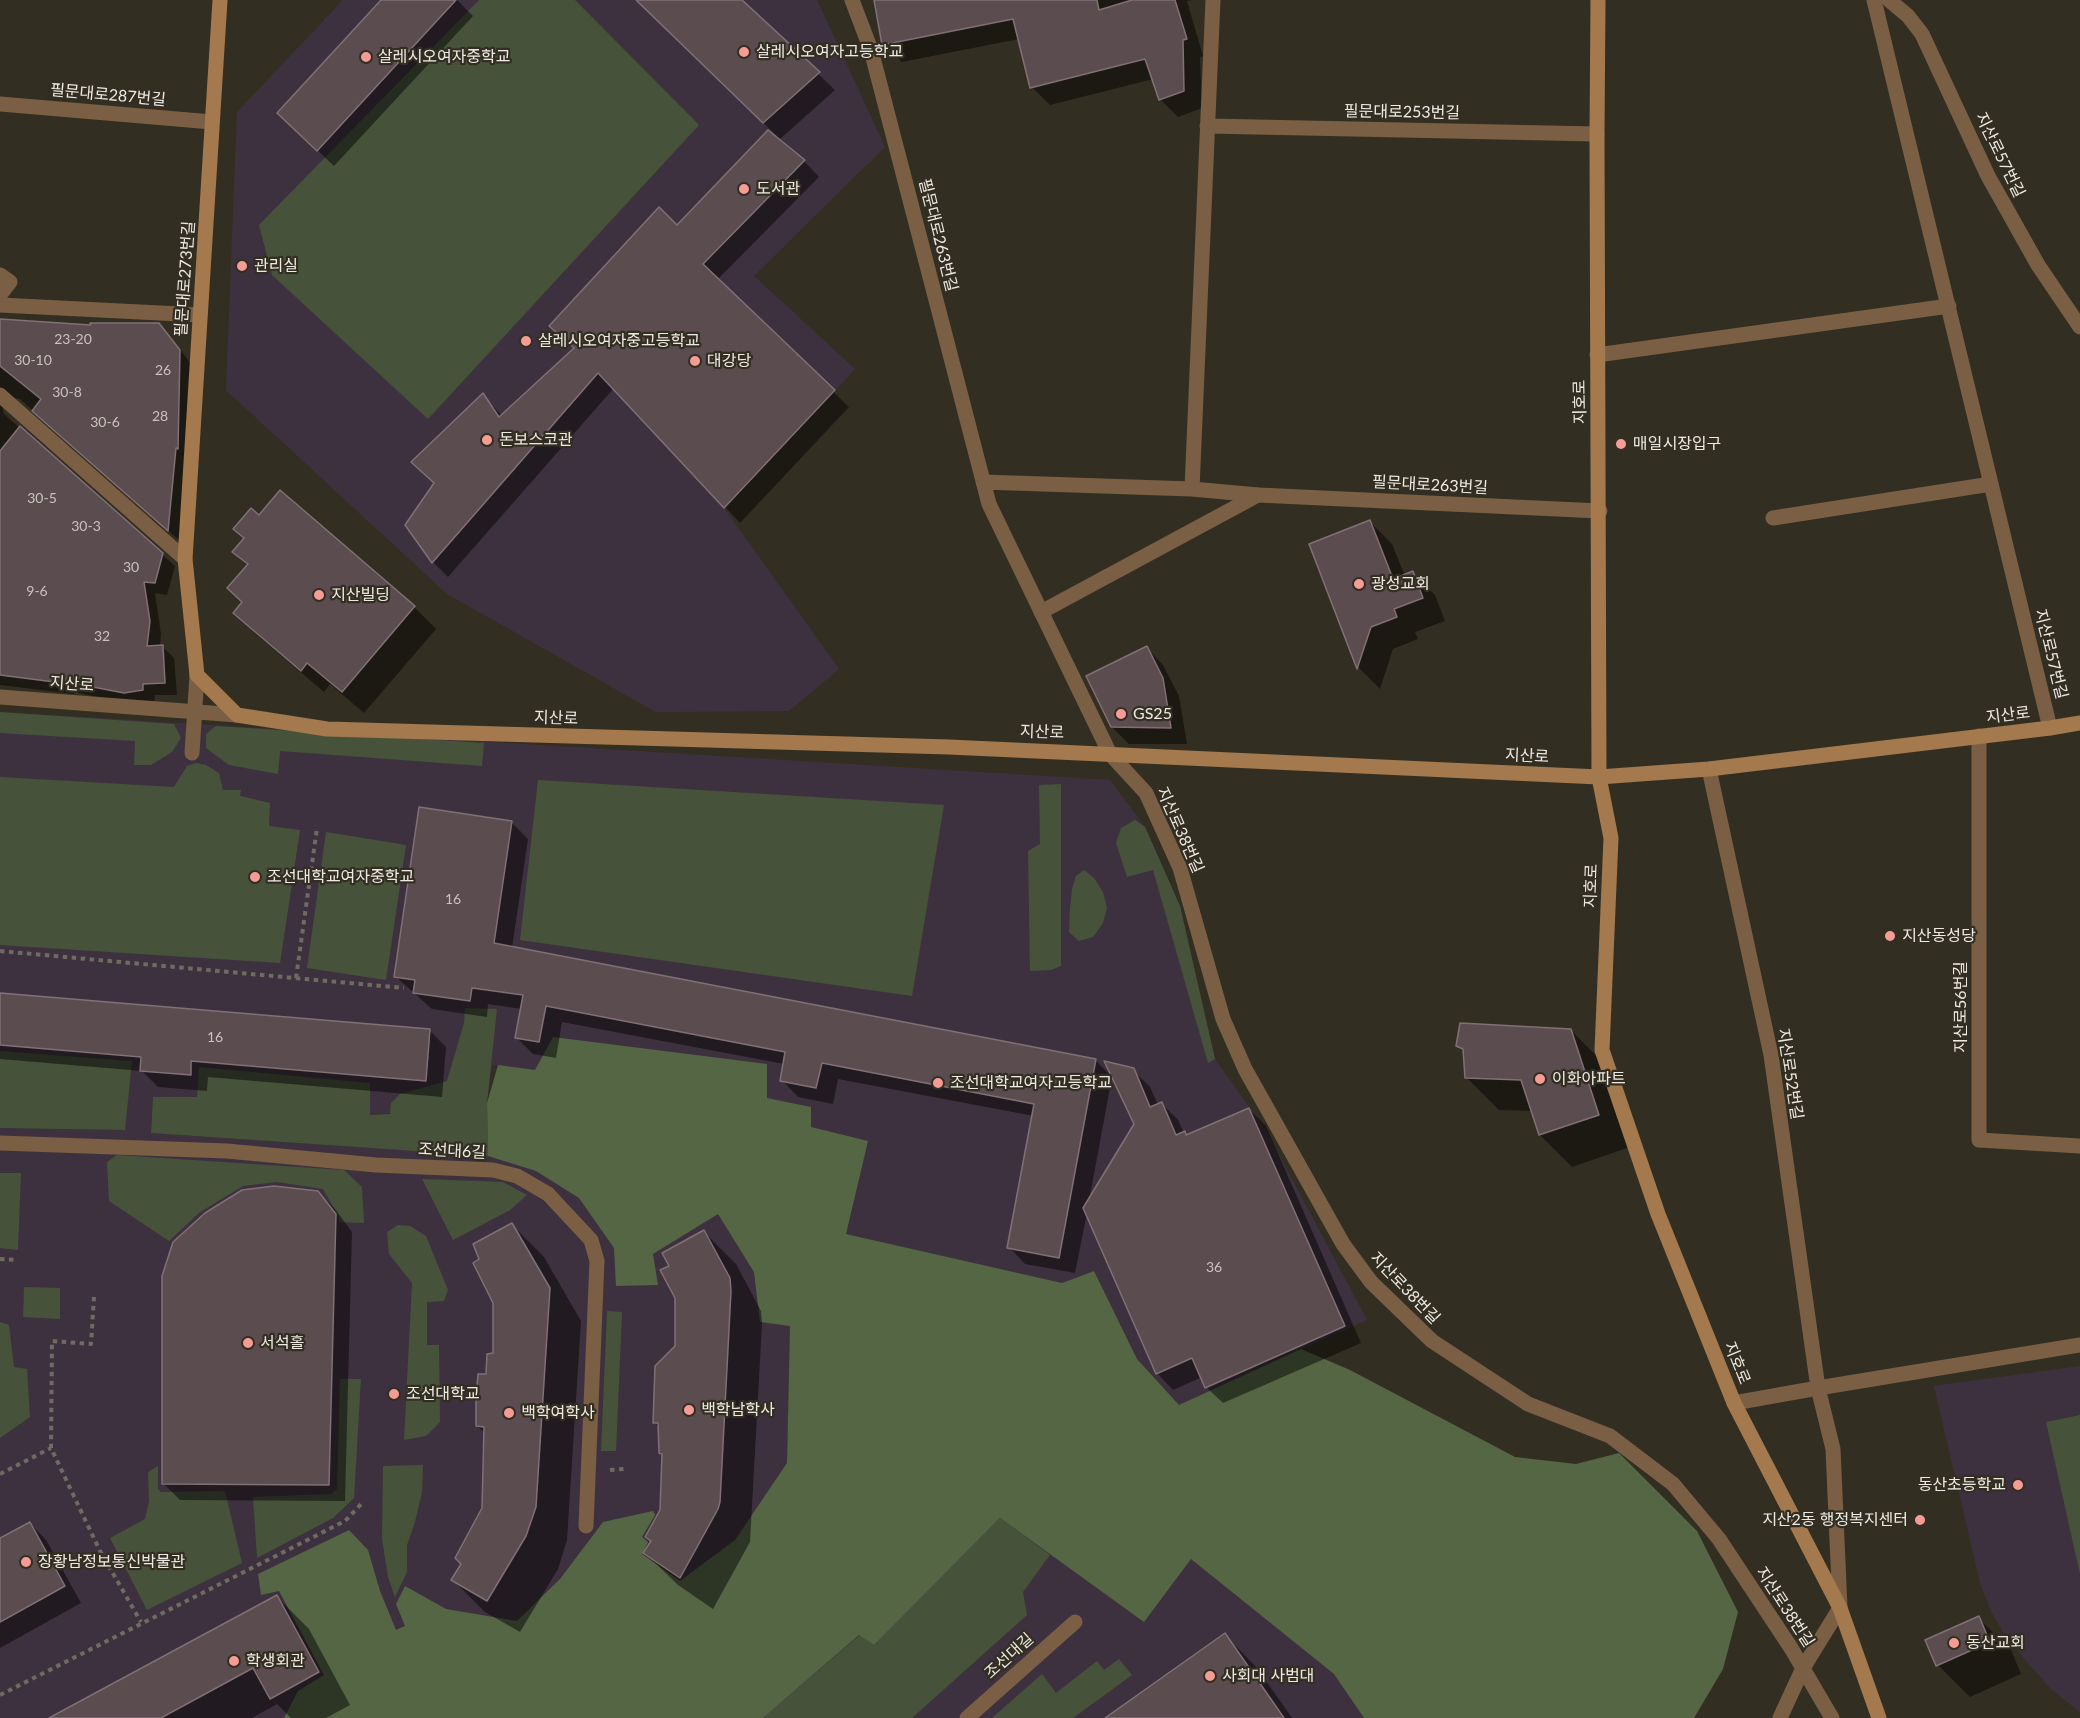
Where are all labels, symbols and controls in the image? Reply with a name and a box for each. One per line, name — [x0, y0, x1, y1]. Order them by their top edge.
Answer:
place label: 살레시오여자고등학교 — [756, 42, 903, 62]
marker: 살레시오여자고등학교 — [737, 45, 751, 59]
place label: 살레시오여자중학교 — [378, 47, 510, 67]
marker: 살레시오여자중학교 — [359, 50, 373, 64]
street label: 필문대로287번길 — [49, 80, 167, 110]
street label: 필문대로253번길 — [1344, 101, 1460, 123]
street label: 지산로57번길 — [1971, 109, 2029, 201]
street label: 필문대로263번길 — [915, 176, 961, 294]
place label: 도서관 — [756, 179, 800, 199]
marker: 도서관 — [737, 182, 751, 196]
street label: 필문대로273번길 — [171, 220, 199, 338]
place label: 관리실 — [254, 256, 298, 276]
marker: 관리실 — [235, 259, 249, 273]
house number: 23-20 — [54, 331, 92, 347]
place label: 살레시오여자중고등학교 — [538, 331, 700, 351]
marker: 살레시오여자중고등학교 — [519, 334, 533, 348]
place label: 대강당 — [707, 351, 751, 371]
house number: 30-10 — [14, 352, 52, 368]
marker: 대강당 — [688, 354, 702, 368]
house number: 26 — [155, 362, 171, 378]
street label: 지호로 — [1570, 380, 1590, 424]
house number: 30-8 — [52, 384, 82, 400]
house number: 28 — [152, 408, 168, 424]
house number: 30-6 — [90, 414, 120, 430]
place label: 돈보스코관 — [499, 430, 573, 450]
marker: 돈보스코관 — [480, 433, 494, 447]
place label: 매일시장입구 — [1633, 434, 1721, 454]
marker: 매일시장입구 — [1614, 437, 1628, 451]
street label: 필문대로263번길 — [1371, 472, 1489, 498]
house number: 30-5 — [27, 490, 57, 506]
house number: 30-3 — [71, 518, 101, 534]
house number: 30 — [123, 559, 139, 575]
place label: 광성교회 — [1371, 574, 1430, 594]
marker: 광성교회 — [1352, 577, 1366, 591]
house number: 9-6 — [26, 583, 48, 599]
place label: 지산빌딩 — [331, 585, 390, 605]
marker: 지산빌딩 — [312, 588, 326, 602]
street label: 지산로57번길 — [2031, 607, 2071, 701]
house number: 32 — [94, 628, 110, 644]
street label: 지산로 — [49, 673, 95, 695]
street label: 지산로 — [1985, 703, 2031, 727]
place label: GS25 — [1133, 704, 1172, 724]
marker: GS25 — [1114, 707, 1128, 721]
street label: 지산로 — [534, 708, 578, 728]
street label: 지산로 — [1020, 722, 1064, 742]
street label: 지산로 — [1504, 745, 1550, 767]
street label: 지산로38번길 — [1152, 784, 1208, 876]
street label: 지호로 — [1581, 864, 1601, 908]
place label: 조선대학교여자중학교 — [267, 867, 414, 887]
marker: 조선대학교여자중학교 — [248, 870, 262, 884]
house number: 16 — [445, 891, 461, 907]
place label: 지산동성당 — [1902, 926, 1976, 946]
marker: 지산동성당 — [1883, 929, 1897, 943]
street label: 지산로56번길 — [1951, 961, 1971, 1053]
street label: 지산로52번길 — [1773, 1027, 1807, 1121]
house number: 16 — [207, 1029, 223, 1045]
place label: 이화아파트 — [1552, 1069, 1626, 1089]
marker: 이화아파트 — [1533, 1072, 1547, 1086]
place label: 조선대학교여자고등학교 — [950, 1073, 1112, 1093]
marker: 조선대학교여자고등학교 — [931, 1076, 945, 1090]
street label: 조선대6길 — [417, 1140, 487, 1162]
street label: 지산로38번길 — [1366, 1248, 1444, 1328]
house number: 36 — [1206, 1259, 1222, 1275]
place label: 서석홀 — [260, 1333, 304, 1353]
marker: 서석홀 — [241, 1336, 255, 1350]
street label: 지호로 — [1720, 1339, 1754, 1387]
place label: 조선대학교 — [406, 1384, 480, 1404]
marker: 조선대학교 — [387, 1387, 401, 1401]
place label: 백학남학사 — [701, 1400, 775, 1420]
place label: 백학여학사 — [521, 1403, 595, 1423]
marker: 백학남학사 — [682, 1403, 696, 1417]
marker: 백학여학사 — [502, 1406, 516, 1420]
place label: 동산초등학교 — [1918, 1475, 2006, 1495]
marker: 동산초등학교 — [2011, 1478, 2025, 1492]
place label: 지산2동 행정복지센터 — [1762, 1510, 1908, 1530]
marker: 지산2동 행정복지센터 — [1913, 1513, 1927, 1527]
place label: 장황남정보통신박물관 — [38, 1552, 185, 1572]
marker: 장황남정보통신박물관 — [19, 1555, 33, 1569]
street label: 지산로38번길 — [1752, 1563, 1818, 1651]
street label: 조선대길 — [981, 1629, 1037, 1683]
place label: 동산교회 — [1966, 1633, 2025, 1653]
marker: 동산교회 — [1947, 1636, 1961, 1650]
place label: 학생회관 — [246, 1651, 305, 1671]
marker: 학생회관 — [227, 1654, 241, 1668]
place label: 사회대 사범대 — [1222, 1666, 1314, 1686]
marker: 사회대 사범대 — [1203, 1669, 1217, 1683]

